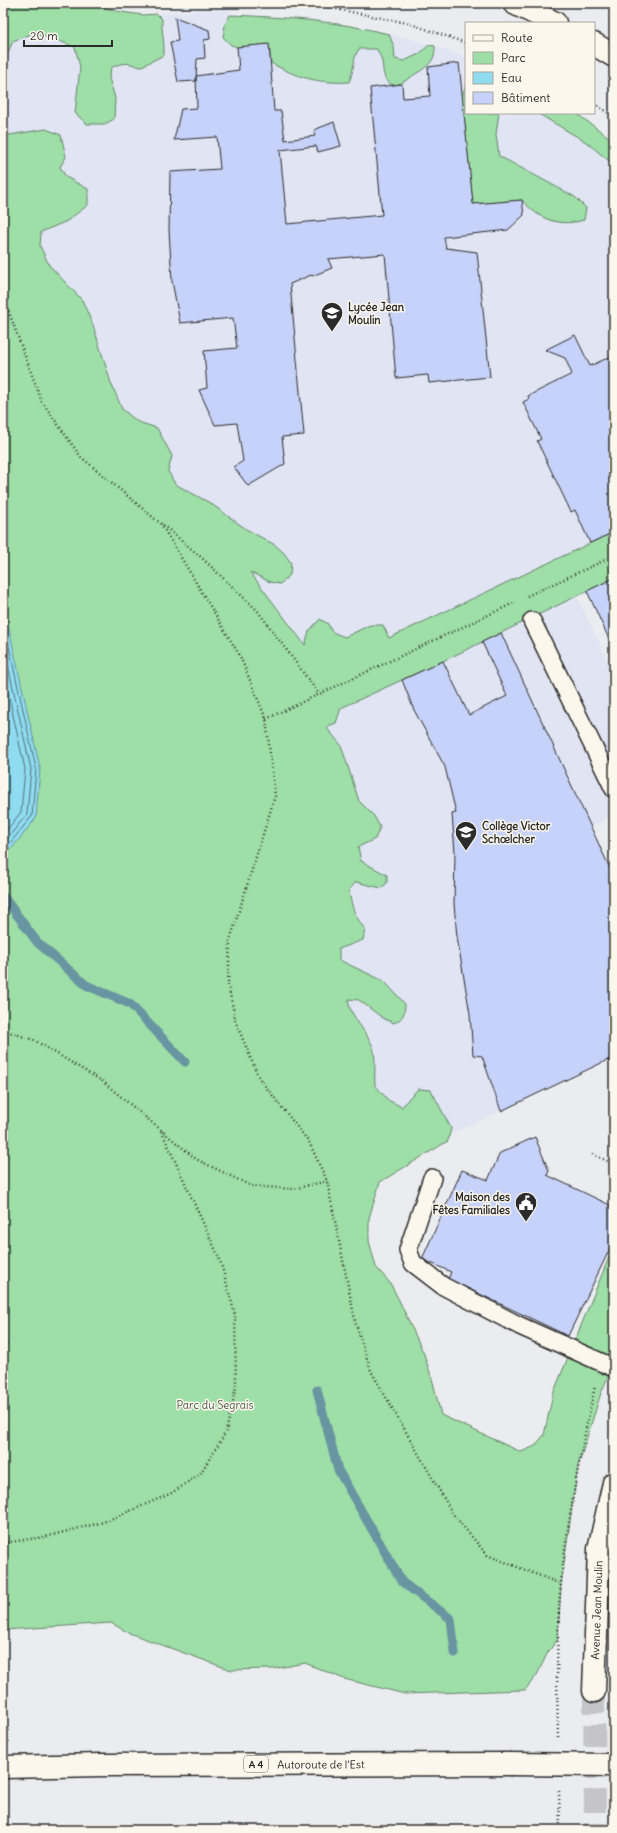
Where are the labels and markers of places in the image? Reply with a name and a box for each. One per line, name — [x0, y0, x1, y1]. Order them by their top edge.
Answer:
school or university icon: Lycée Jean Moulin — [319, 300, 345, 333]
place label: Lycée Jean Moulin — [348, 300, 405, 327]
school or university icon: Collège Victor Schœlcher — [453, 819, 479, 852]
place label: Collège Victor Schœlcher — [482, 819, 551, 846]
place label: Maison des Fêtes Familiales — [433, 1190, 510, 1217]
public building icon: Maison des Fêtes Familiales — [513, 1190, 539, 1223]

